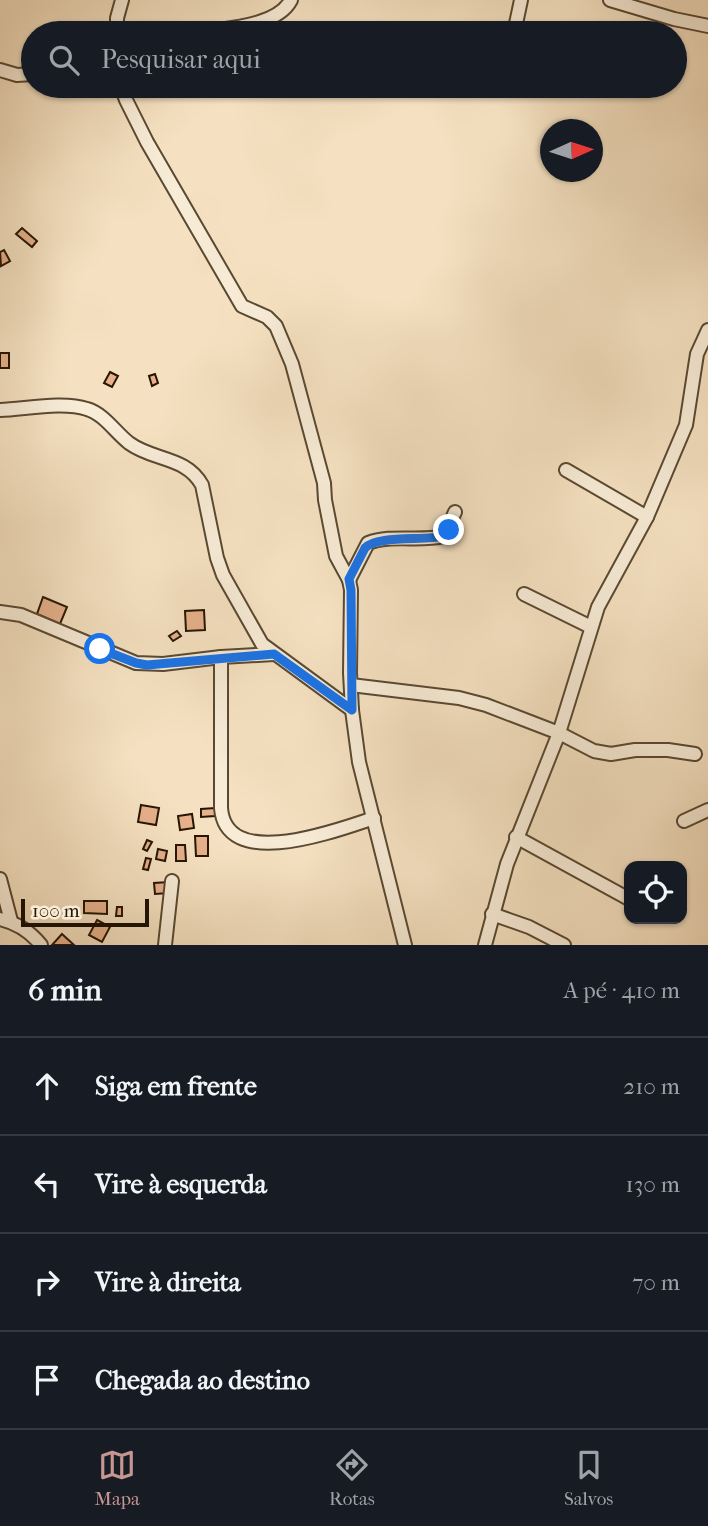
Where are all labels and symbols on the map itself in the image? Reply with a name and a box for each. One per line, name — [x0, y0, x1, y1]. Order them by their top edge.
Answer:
north arrow — [540, 119, 603, 182]
route end — [433, 514, 464, 545]
route start — [84, 633, 115, 664]
scale bar — [21, 896, 149, 928]

